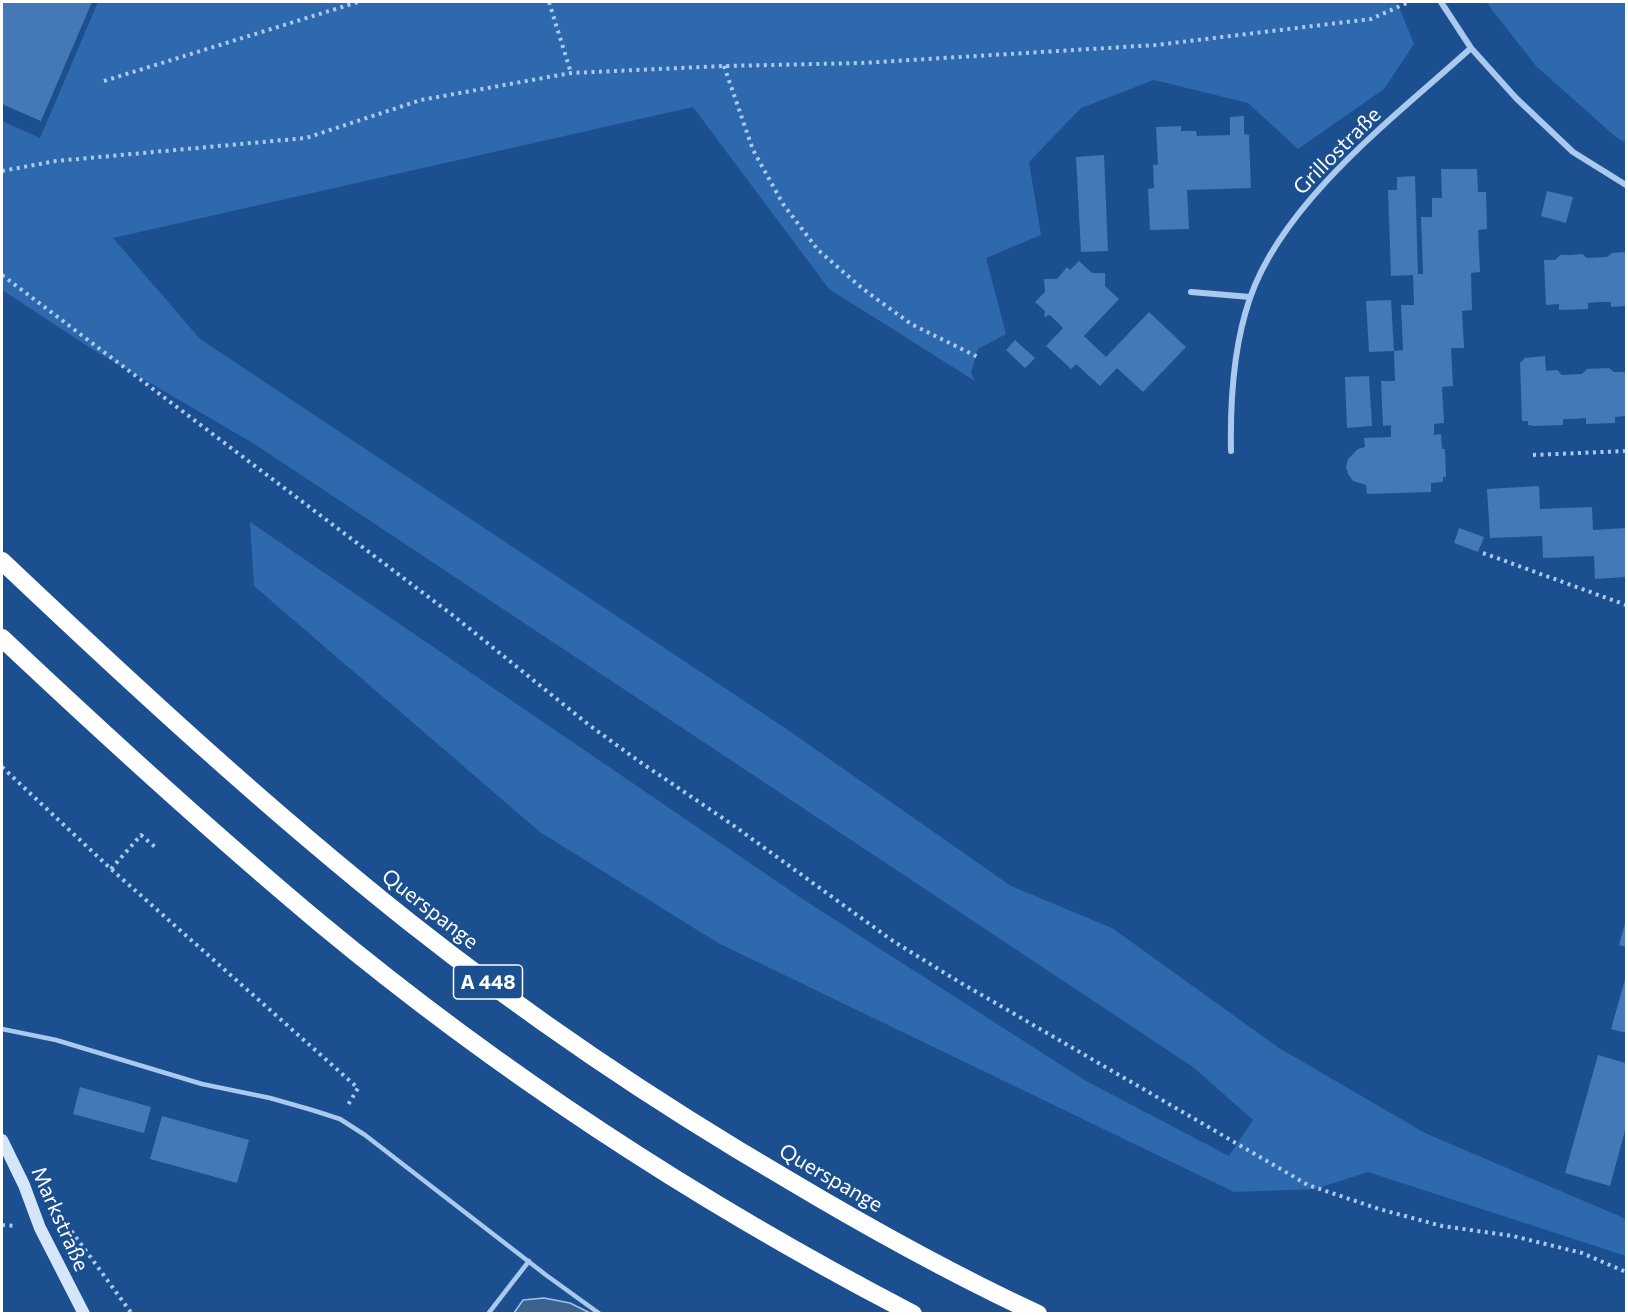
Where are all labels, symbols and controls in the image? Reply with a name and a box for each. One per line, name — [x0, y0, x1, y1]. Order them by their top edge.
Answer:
street label: Grillostraße — [1288, 102, 1386, 200]
street label: Querspange — [377, 864, 483, 954]
road number: A 448 — [454, 965, 522, 999]
street label: Querspange — [775, 1138, 887, 1218]
street label: Markstraße — [26, 1163, 94, 1275]

